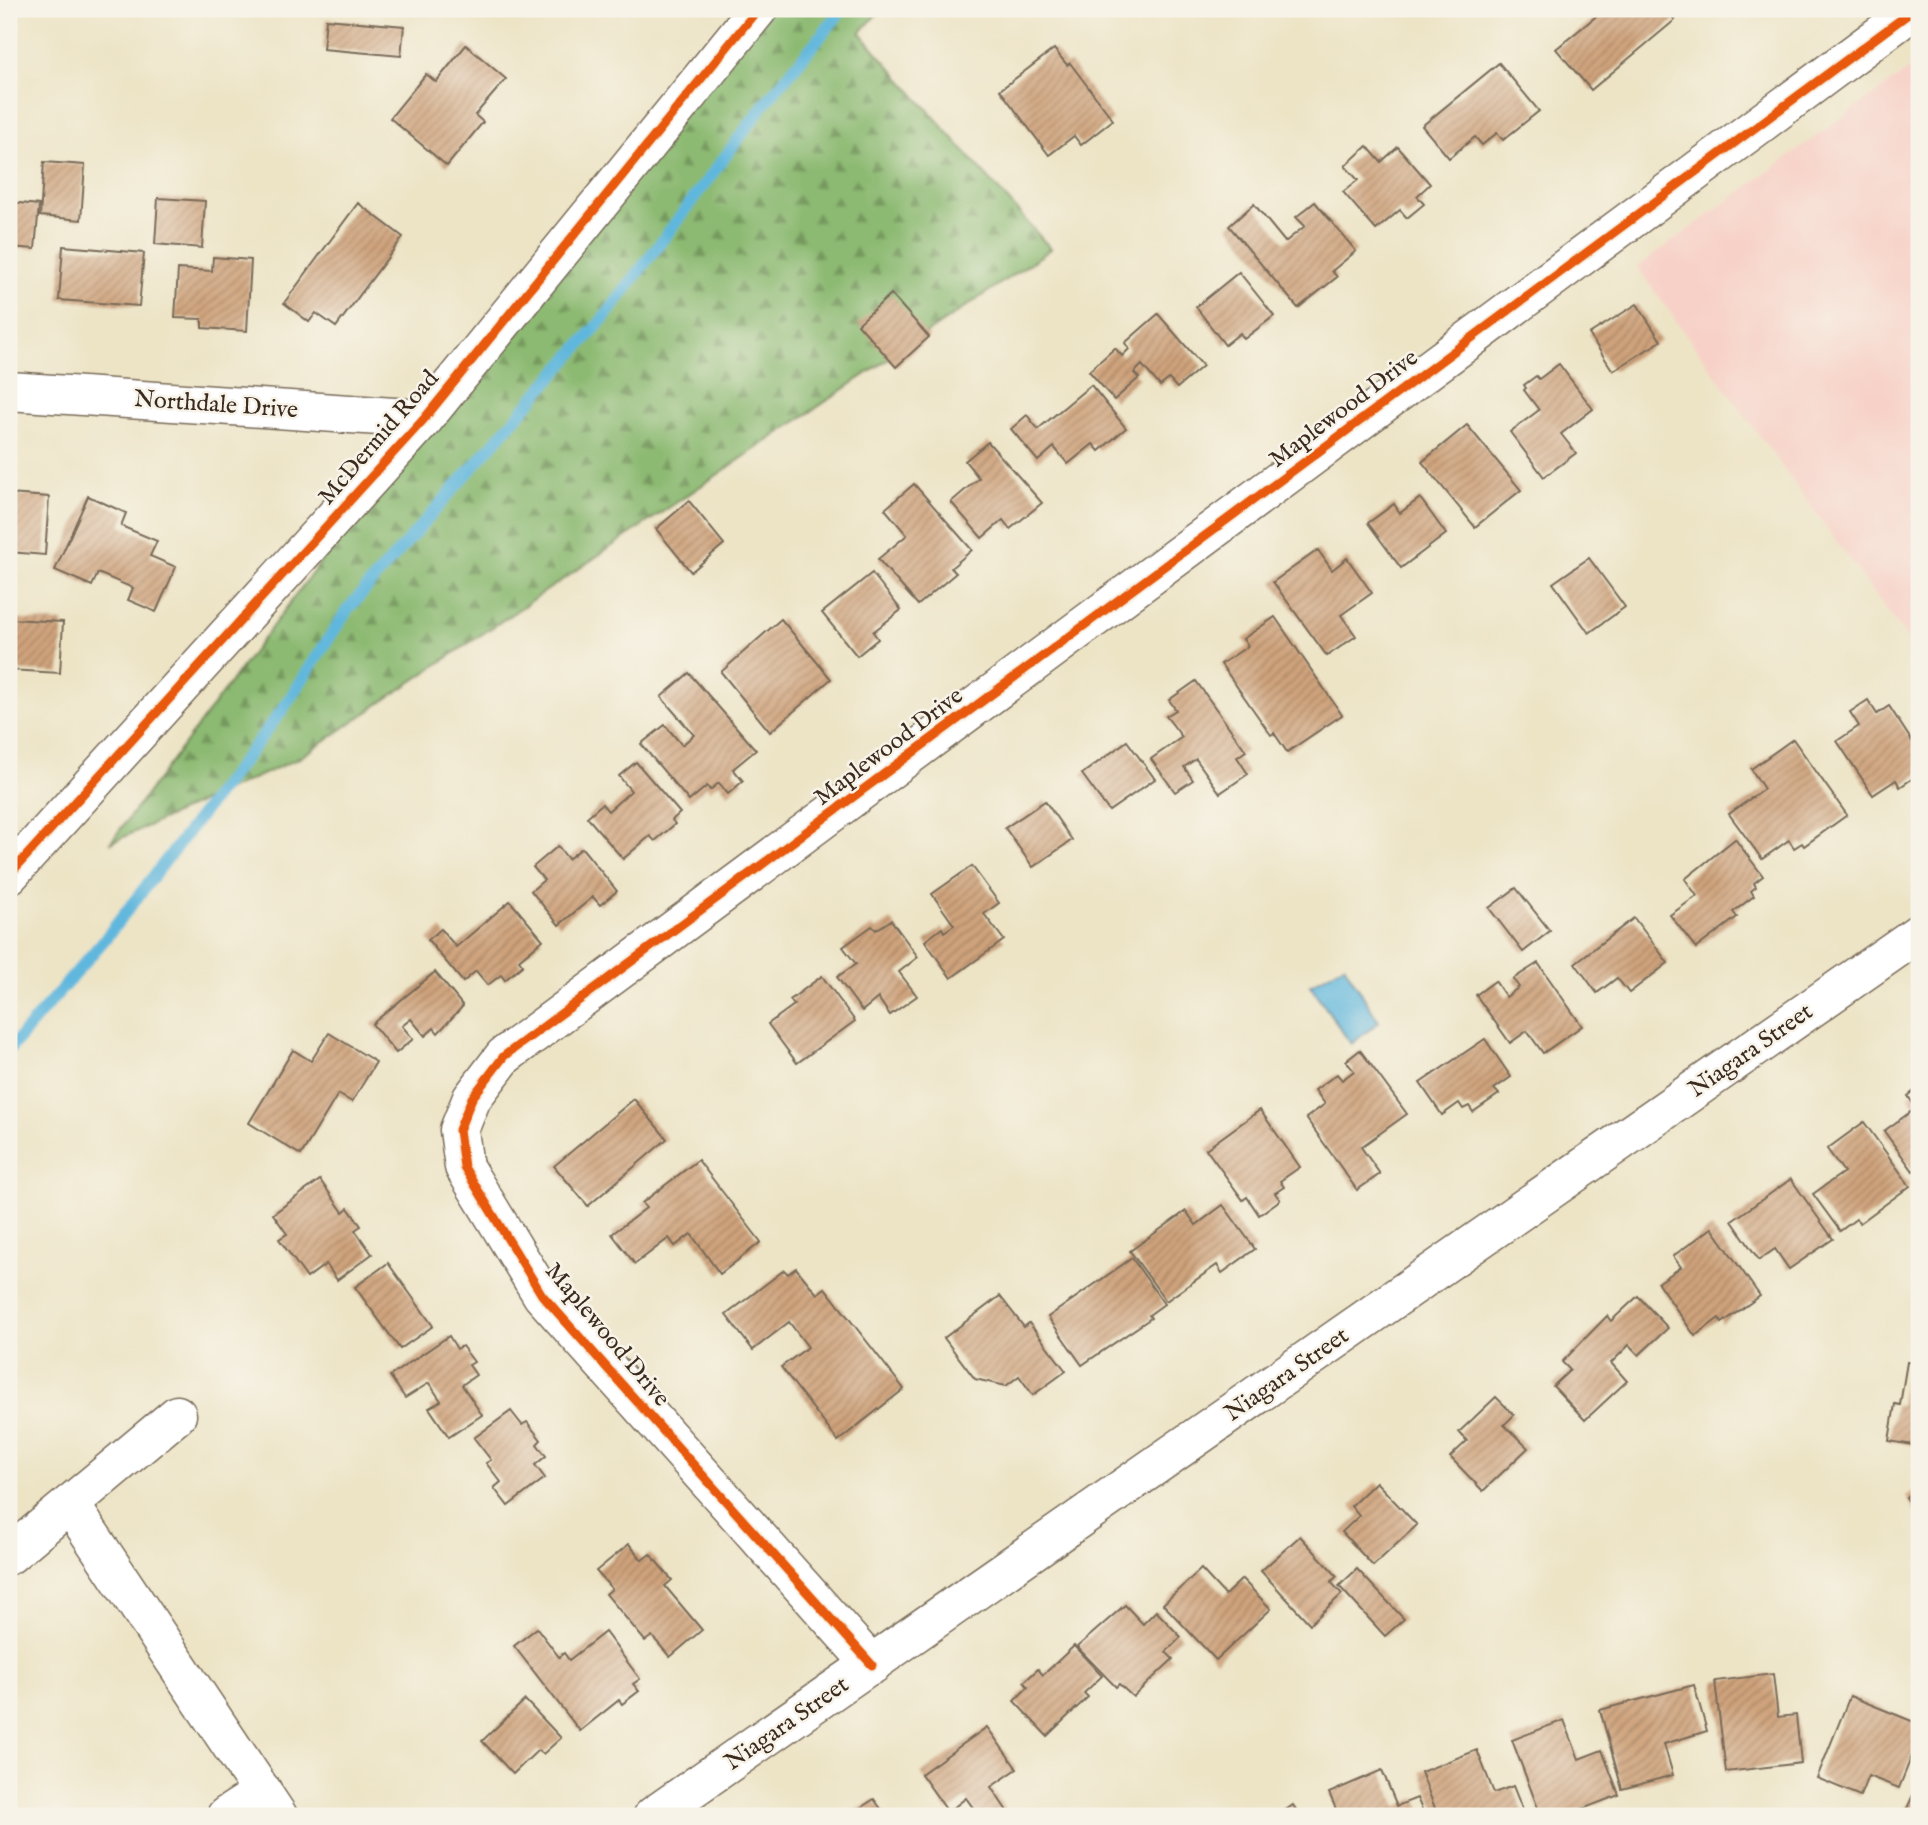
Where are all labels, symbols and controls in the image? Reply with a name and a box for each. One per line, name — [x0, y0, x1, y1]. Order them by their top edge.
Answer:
street label: Maplewood Drive — [1263, 343, 1425, 475]
street label: McDermid Road — [312, 364, 446, 512]
street label: Northdale Drive — [133, 384, 299, 426]
street label: Maplewood Drive — [808, 681, 970, 813]
street label: Niagara Street — [1683, 997, 1819, 1105]
street label: Maplewood Drive — [538, 1257, 676, 1413]
street label: Niagara Street — [1219, 1321, 1355, 1429]
street label: Niagara Street — [719, 1670, 855, 1778]

